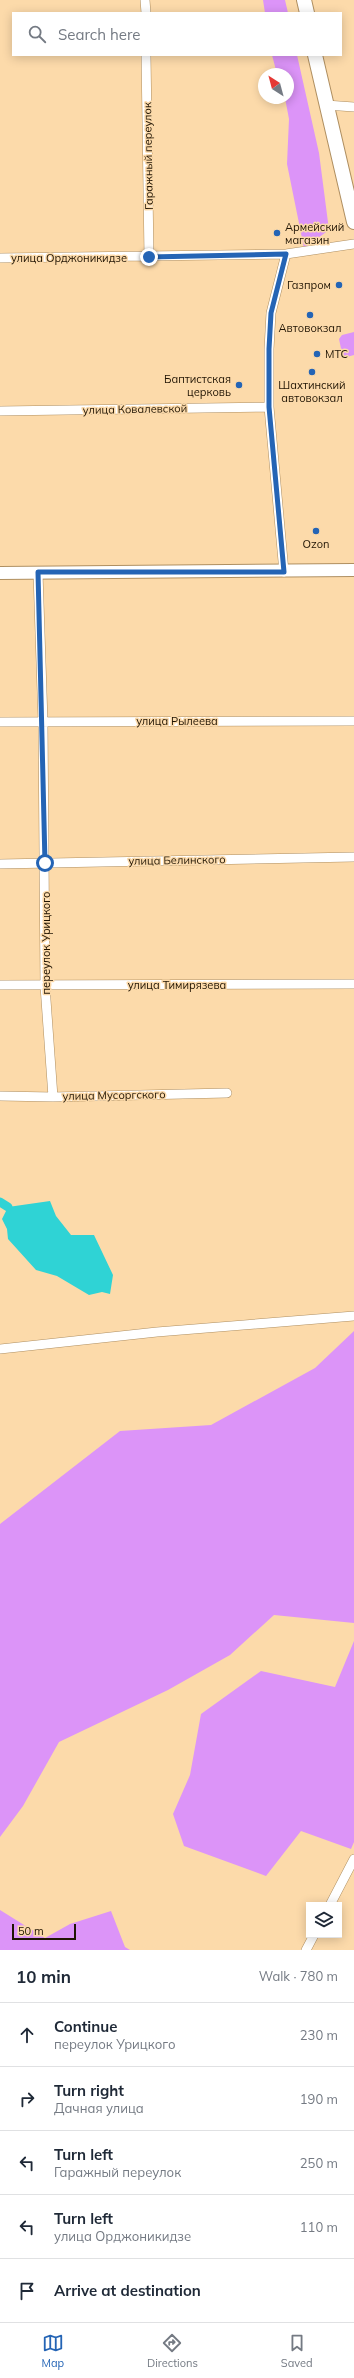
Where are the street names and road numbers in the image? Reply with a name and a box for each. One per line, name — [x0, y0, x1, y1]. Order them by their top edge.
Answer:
street label: Гаражный переулок — [140, 102, 156, 210]
street label: улица Орджоникидзе — [11, 251, 127, 265]
street label: улица Ковалевской — [83, 401, 187, 417]
street label: улица Рылеева — [136, 714, 218, 728]
street label: улица Белинского — [128, 852, 226, 868]
street label: переулок Урицкого — [39, 892, 53, 994]
street label: улица Тимирязева — [128, 978, 226, 992]
street label: улица Мусоргского — [62, 1087, 166, 1103]

